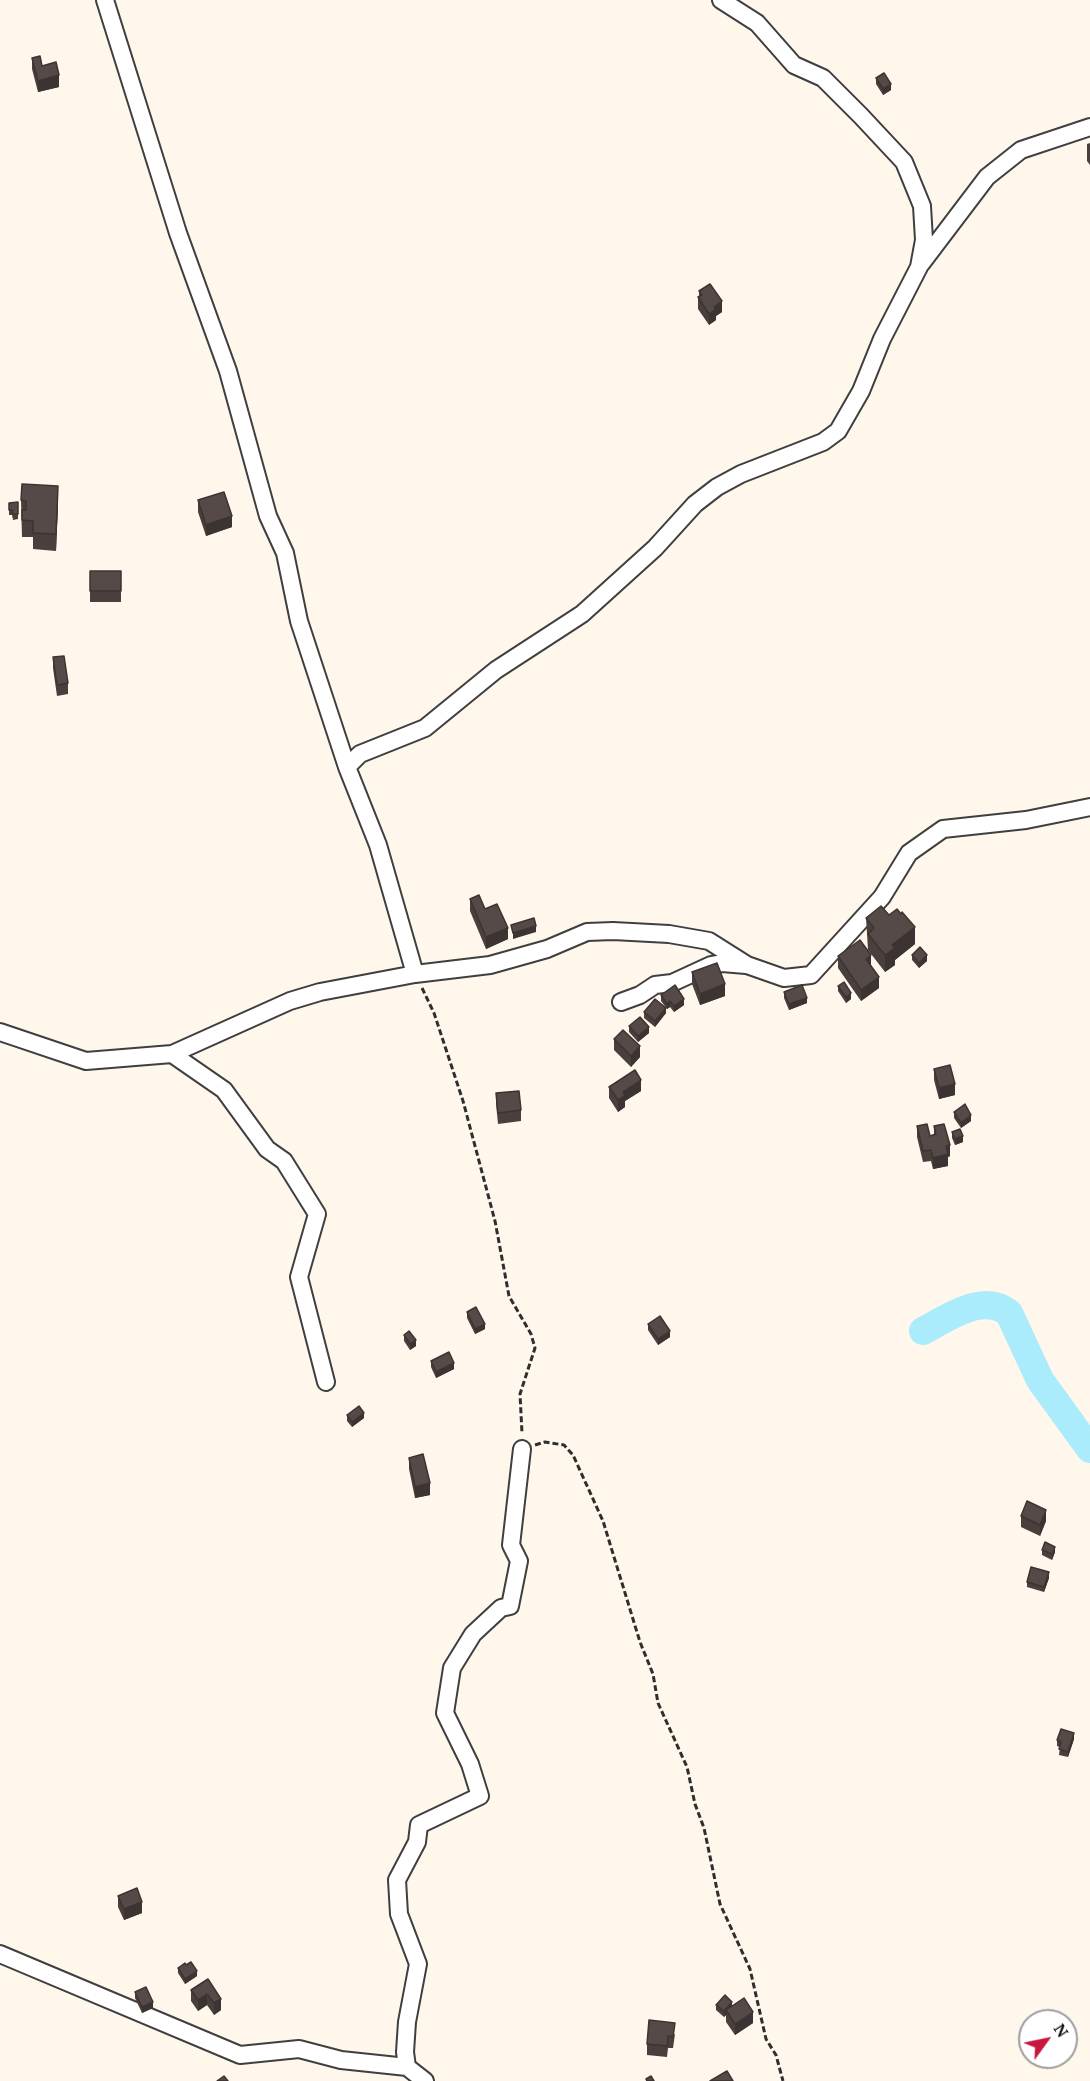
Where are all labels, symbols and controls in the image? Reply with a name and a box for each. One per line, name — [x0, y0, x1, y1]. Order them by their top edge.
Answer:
north arrow — [1018, 2009, 1078, 2069]
text: N — [1049, 2019, 1074, 2041]

